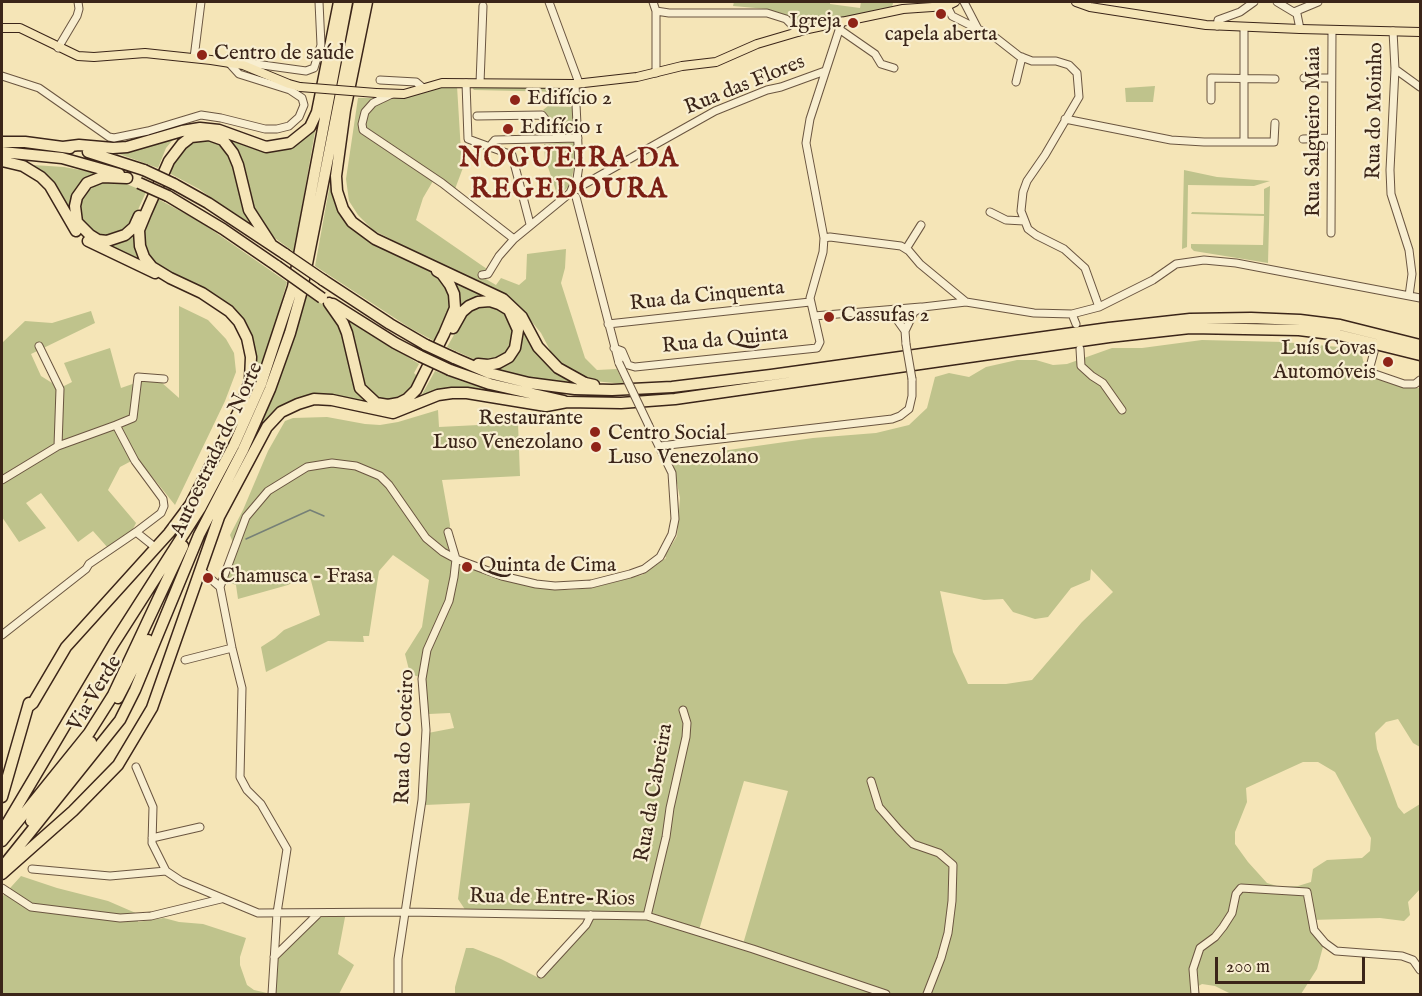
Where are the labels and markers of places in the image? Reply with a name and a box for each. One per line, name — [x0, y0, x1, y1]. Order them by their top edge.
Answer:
marker: capela aberta — [934, 7, 948, 21]
place label: Igreja — [789, 10, 841, 36]
marker: Igreja — [846, 16, 860, 30]
place label: capela aberta — [885, 23, 997, 49]
place label: Centro de saúde — [214, 42, 354, 68]
marker: Centro de saúde — [195, 48, 209, 62]
place label: Edifício 2 — [527, 87, 612, 113]
marker: Edifício 2 — [508, 93, 522, 107]
place label: Edifício 1 — [520, 116, 603, 142]
marker: Edifício 1 — [501, 122, 515, 136]
place label: Cassufas 2 — [841, 304, 929, 330]
marker: Cassufas 2 — [822, 310, 836, 324]
place label: Luís Covas Automóveis — [1273, 337, 1376, 387]
marker: Luís Covas Automóveis — [1381, 355, 1395, 369]
place label: Restaurante Luso Venezolano — [432, 407, 583, 457]
place label: Centro Social Luso Venezolano — [608, 422, 759, 472]
marker: Restaurante Luso Venezolano — [588, 425, 602, 439]
marker: Centro Social Luso Venezolano — [589, 440, 603, 454]
place label: Quinta de Cima — [479, 554, 616, 580]
marker: Quinta de Cima — [460, 560, 474, 574]
place label: Chamusca - Frasa — [220, 565, 373, 591]
marker: Chamusca - Frasa — [201, 571, 215, 585]

